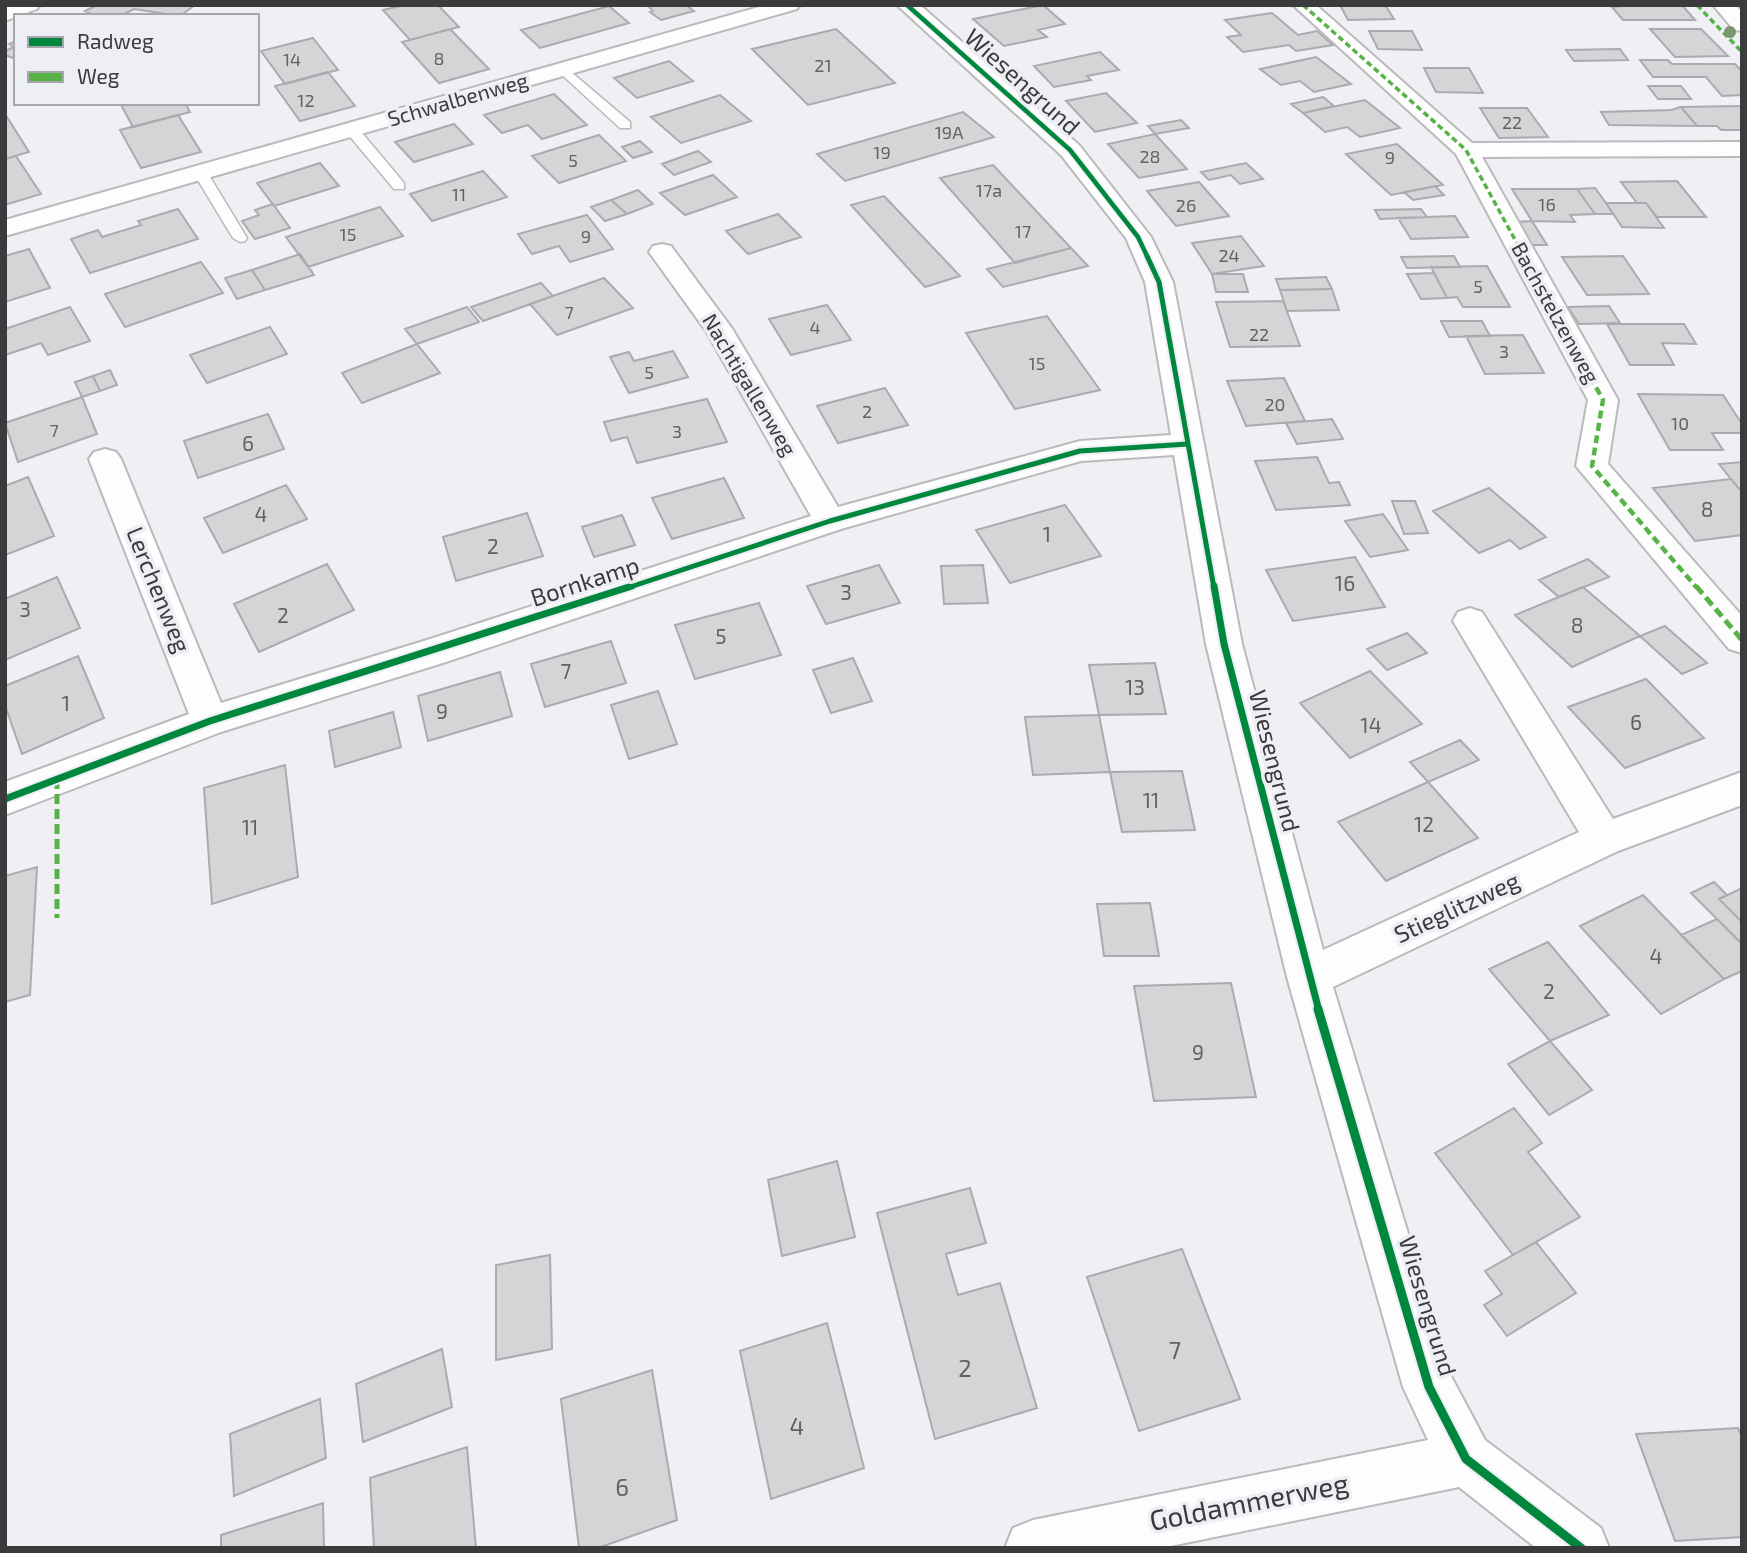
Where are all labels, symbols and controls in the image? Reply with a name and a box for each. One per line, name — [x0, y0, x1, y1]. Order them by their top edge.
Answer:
legend — [14, 14, 259, 105]
street label: Wiesengrund — [959, 22, 1087, 140]
text: Radweg — [77, 28, 154, 53]
house number: 8 — [434, 47, 444, 69]
house number: 14 — [283, 48, 301, 70]
house number: 21 — [814, 54, 832, 76]
text: Weg — [77, 63, 120, 88]
street label: Schwalbenweg — [384, 66, 531, 131]
house number: 12 — [297, 89, 315, 111]
house number: 22 — [1502, 111, 1522, 133]
house number: 19A — [935, 121, 964, 143]
house number: 19 — [873, 141, 891, 163]
house number: 28 — [1139, 145, 1161, 167]
house number: 9 — [1385, 146, 1395, 168]
house number: 5 — [568, 149, 578, 171]
house number: 17a — [976, 179, 1002, 201]
house number: 11 — [452, 183, 466, 205]
house number: 16 — [1538, 193, 1556, 215]
house number: 26 — [1176, 194, 1196, 216]
house number: 17 — [1015, 220, 1031, 242]
house number: 15 — [340, 223, 356, 245]
house number: 9 — [581, 225, 591, 247]
street label: Bachstelzenweg — [1507, 237, 1606, 387]
house number: 24 — [1218, 244, 1240, 266]
house number: 5 — [1473, 275, 1483, 297]
house number: 7 — [564, 301, 574, 323]
street label: Nachtigallenweg — [698, 309, 803, 460]
house number: 4 — [809, 316, 821, 338]
house number: 22 — [1249, 323, 1269, 345]
house number: 3 — [1499, 340, 1509, 362]
house number: 15 — [1029, 352, 1045, 374]
house number: 5 — [644, 361, 654, 383]
house number: 20 — [1265, 393, 1285, 415]
house number: 2 — [862, 400, 872, 422]
house number: 10 — [1671, 412, 1689, 434]
house number: 7 — [49, 419, 59, 441]
house number: 3 — [672, 420, 682, 442]
house number: 6 — [242, 430, 254, 455]
house number: 8 — [1701, 496, 1713, 521]
house number: 4 — [255, 501, 267, 526]
house number: 1 — [1043, 521, 1051, 546]
street label: Lerchenweg — [121, 522, 198, 657]
house number: 2 — [487, 533, 499, 558]
street label: Bornkamp — [527, 549, 642, 612]
house number: 16 — [1335, 570, 1355, 595]
house number: 3 — [840, 579, 852, 604]
house number: 3 — [19, 596, 31, 621]
house number: 2 — [277, 602, 289, 627]
house number: 8 — [1571, 612, 1583, 637]
house number: 5 — [715, 623, 727, 648]
house number: 7 — [561, 658, 572, 683]
house number: 13 — [1125, 674, 1145, 699]
street label: Wiesengrund — [1244, 687, 1307, 834]
house number: 1 — [62, 690, 70, 715]
house number: 9 — [436, 698, 448, 723]
house number: 6 — [1630, 709, 1642, 734]
house number: 14 — [1360, 712, 1382, 737]
house number: 11 — [1143, 787, 1159, 812]
house number: 12 — [1414, 811, 1434, 836]
house number: 11 — [242, 814, 258, 839]
street label: Stieglitzweg — [1389, 865, 1524, 948]
house number: 4 — [1650, 943, 1662, 968]
house number: 2 — [1543, 978, 1555, 1003]
house number: 9 — [1192, 1039, 1204, 1064]
street label: Wiesengrund — [1393, 1232, 1464, 1379]
house number: 7 — [1169, 1335, 1181, 1364]
house number: 2 — [958, 1353, 972, 1382]
house number: 4 — [790, 1411, 804, 1440]
street label: Goldammerweg — [1146, 1465, 1352, 1537]
house number: 6 — [615, 1472, 629, 1501]

